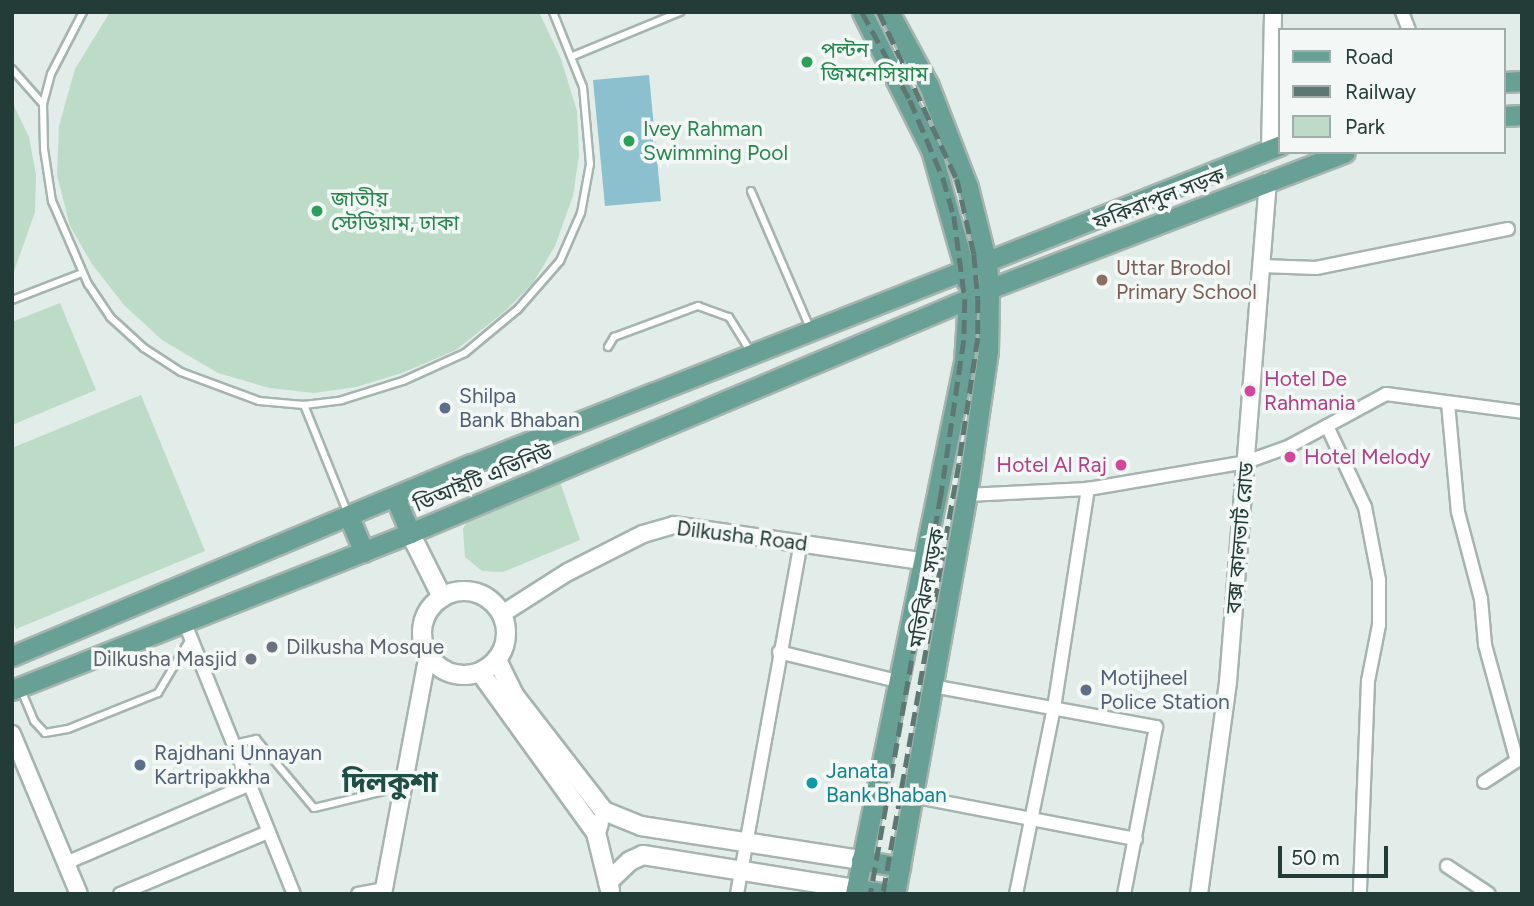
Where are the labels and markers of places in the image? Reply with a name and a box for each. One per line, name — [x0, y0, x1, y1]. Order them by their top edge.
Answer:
place label: পল্টন জিমনেসিয়াম — [821, 37, 928, 87]
marker: পল্টন জিমনেসিয়াম — [799, 54, 815, 70]
place label: Ivey Rahman Swimming Pool — [643, 116, 788, 166]
marker: Ivey Rahman Swimming Pool — [621, 133, 637, 149]
place label: জাতীয় স্টেডিয়াম, ঢাকা — [331, 186, 459, 236]
marker: জাতীয় স্টেডিয়াম, ঢাকা — [309, 203, 325, 219]
place label: Uttar Brodol Primary School — [1116, 255, 1257, 305]
marker: Uttar Brodol Primary School — [1094, 272, 1110, 288]
place label: Hotel De Rahmania — [1264, 366, 1355, 416]
place label: Shilpa Bank Bhaban — [459, 383, 580, 433]
marker: Hotel De Rahmania — [1242, 383, 1258, 399]
marker: Shilpa Bank Bhaban — [437, 400, 453, 416]
place label: Hotel Melody — [1304, 444, 1430, 470]
marker: Hotel Melody — [1282, 449, 1298, 465]
place label: Hotel Al Raj — [996, 452, 1107, 478]
marker: Hotel Al Raj — [1113, 457, 1129, 473]
place label: Dilkusha Mosque — [286, 634, 444, 660]
marker: Dilkusha Mosque — [264, 639, 280, 655]
place label: Dilkusha Masjid — [93, 646, 237, 672]
marker: Dilkusha Masjid — [243, 651, 259, 667]
place label: Motijheel Police Station — [1100, 665, 1230, 715]
marker: Motijheel Police Station — [1078, 682, 1094, 698]
place label: Rajdhani Unnayan Kartripakkha — [154, 740, 322, 790]
marker: Rajdhani Unnayan Kartripakkha — [132, 757, 148, 773]
place label: Janata Bank Bhaban — [826, 758, 947, 808]
marker: Janata Bank Bhaban — [804, 775, 820, 791]

